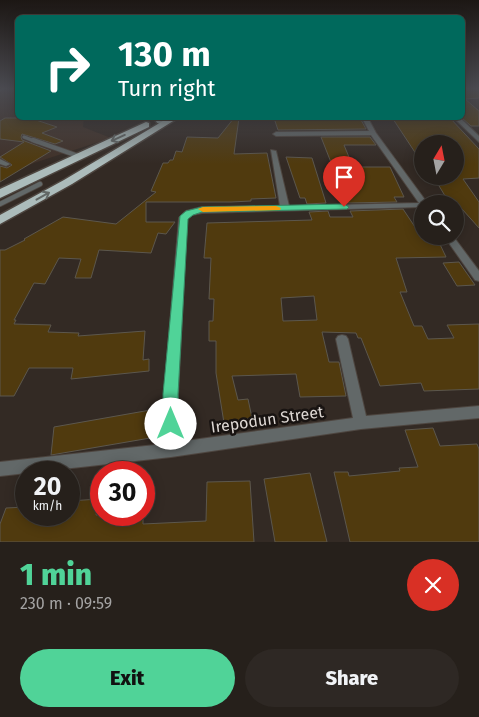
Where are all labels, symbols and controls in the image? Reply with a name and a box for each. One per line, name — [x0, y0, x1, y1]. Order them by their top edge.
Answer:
text: 130 m — [118, 33, 211, 75]
icon: right — [35, 35, 100, 100]
text: Turn right — [118, 75, 215, 102]
one-way arrow — [111, 133, 126, 143]
north arrow — [414, 135, 464, 185]
map controls — [414, 135, 464, 245]
pin — [323, 156, 365, 207]
icon: arrive — [330, 163, 358, 191]
one-way arrow — [35, 191, 50, 201]
button: search — [414, 195, 464, 245]
position arrow — [144, 397, 196, 449]
street label: Irepodun Street — [209, 402, 325, 437]
speed limit sign: 30 — [90, 461, 155, 526]
text: 20 — [34, 472, 61, 502]
text: km/h — [33, 499, 62, 513]
text: 1 min — [20, 557, 92, 593]
button: close — [407, 559, 459, 611]
text: 230 m · 09:59 — [20, 594, 112, 613]
button: Exit — [20, 649, 235, 707]
button: Share — [245, 649, 459, 707]

